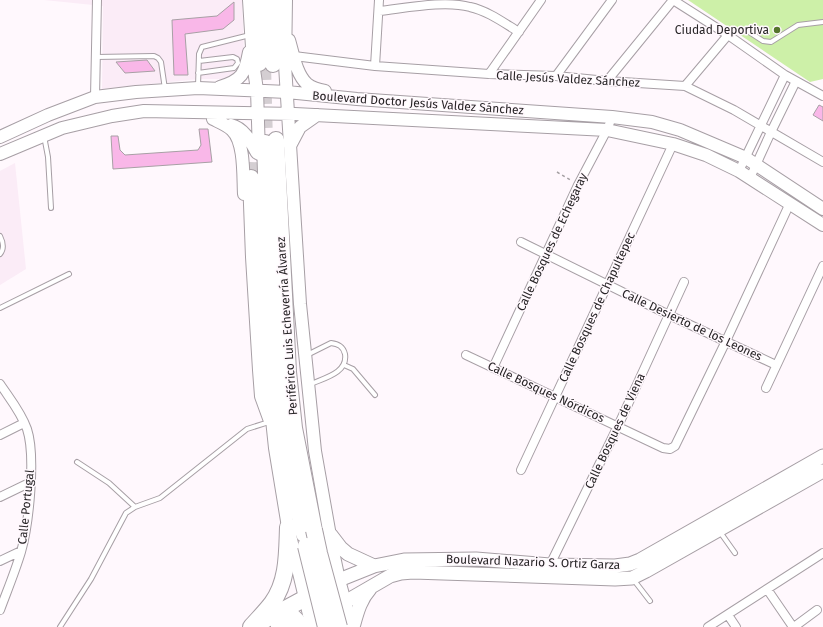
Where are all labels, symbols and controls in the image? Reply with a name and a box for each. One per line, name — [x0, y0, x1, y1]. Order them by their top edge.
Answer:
place label: Ciudad Deportiva — [675, 23, 769, 37]
marker: Ciudad Deportiva — [772, 25, 782, 35]
street label: Calle Jesús Valdez Sánchez — [496, 68, 640, 90]
street label: Boulevard Doctor Jesús Valdez Sánchez — [312, 89, 524, 117]
street label: Calle Bosques de Echegaray — [514, 171, 590, 313]
street label: Calle Bosques de Chapultepec — [556, 230, 638, 384]
street label: Periférico Luis Echeverría Álvarez — [273, 236, 300, 416]
street label: Calle Desierto de los Leones — [620, 286, 765, 364]
street label: Calle Bosques Nórdicos — [485, 359, 607, 425]
street label: Calle Bosques de Viena — [582, 371, 648, 491]
street label: Calle Portugal — [15, 468, 37, 545]
street label: Boulevard Nazario S. Ortiz Garza — [446, 552, 620, 572]

